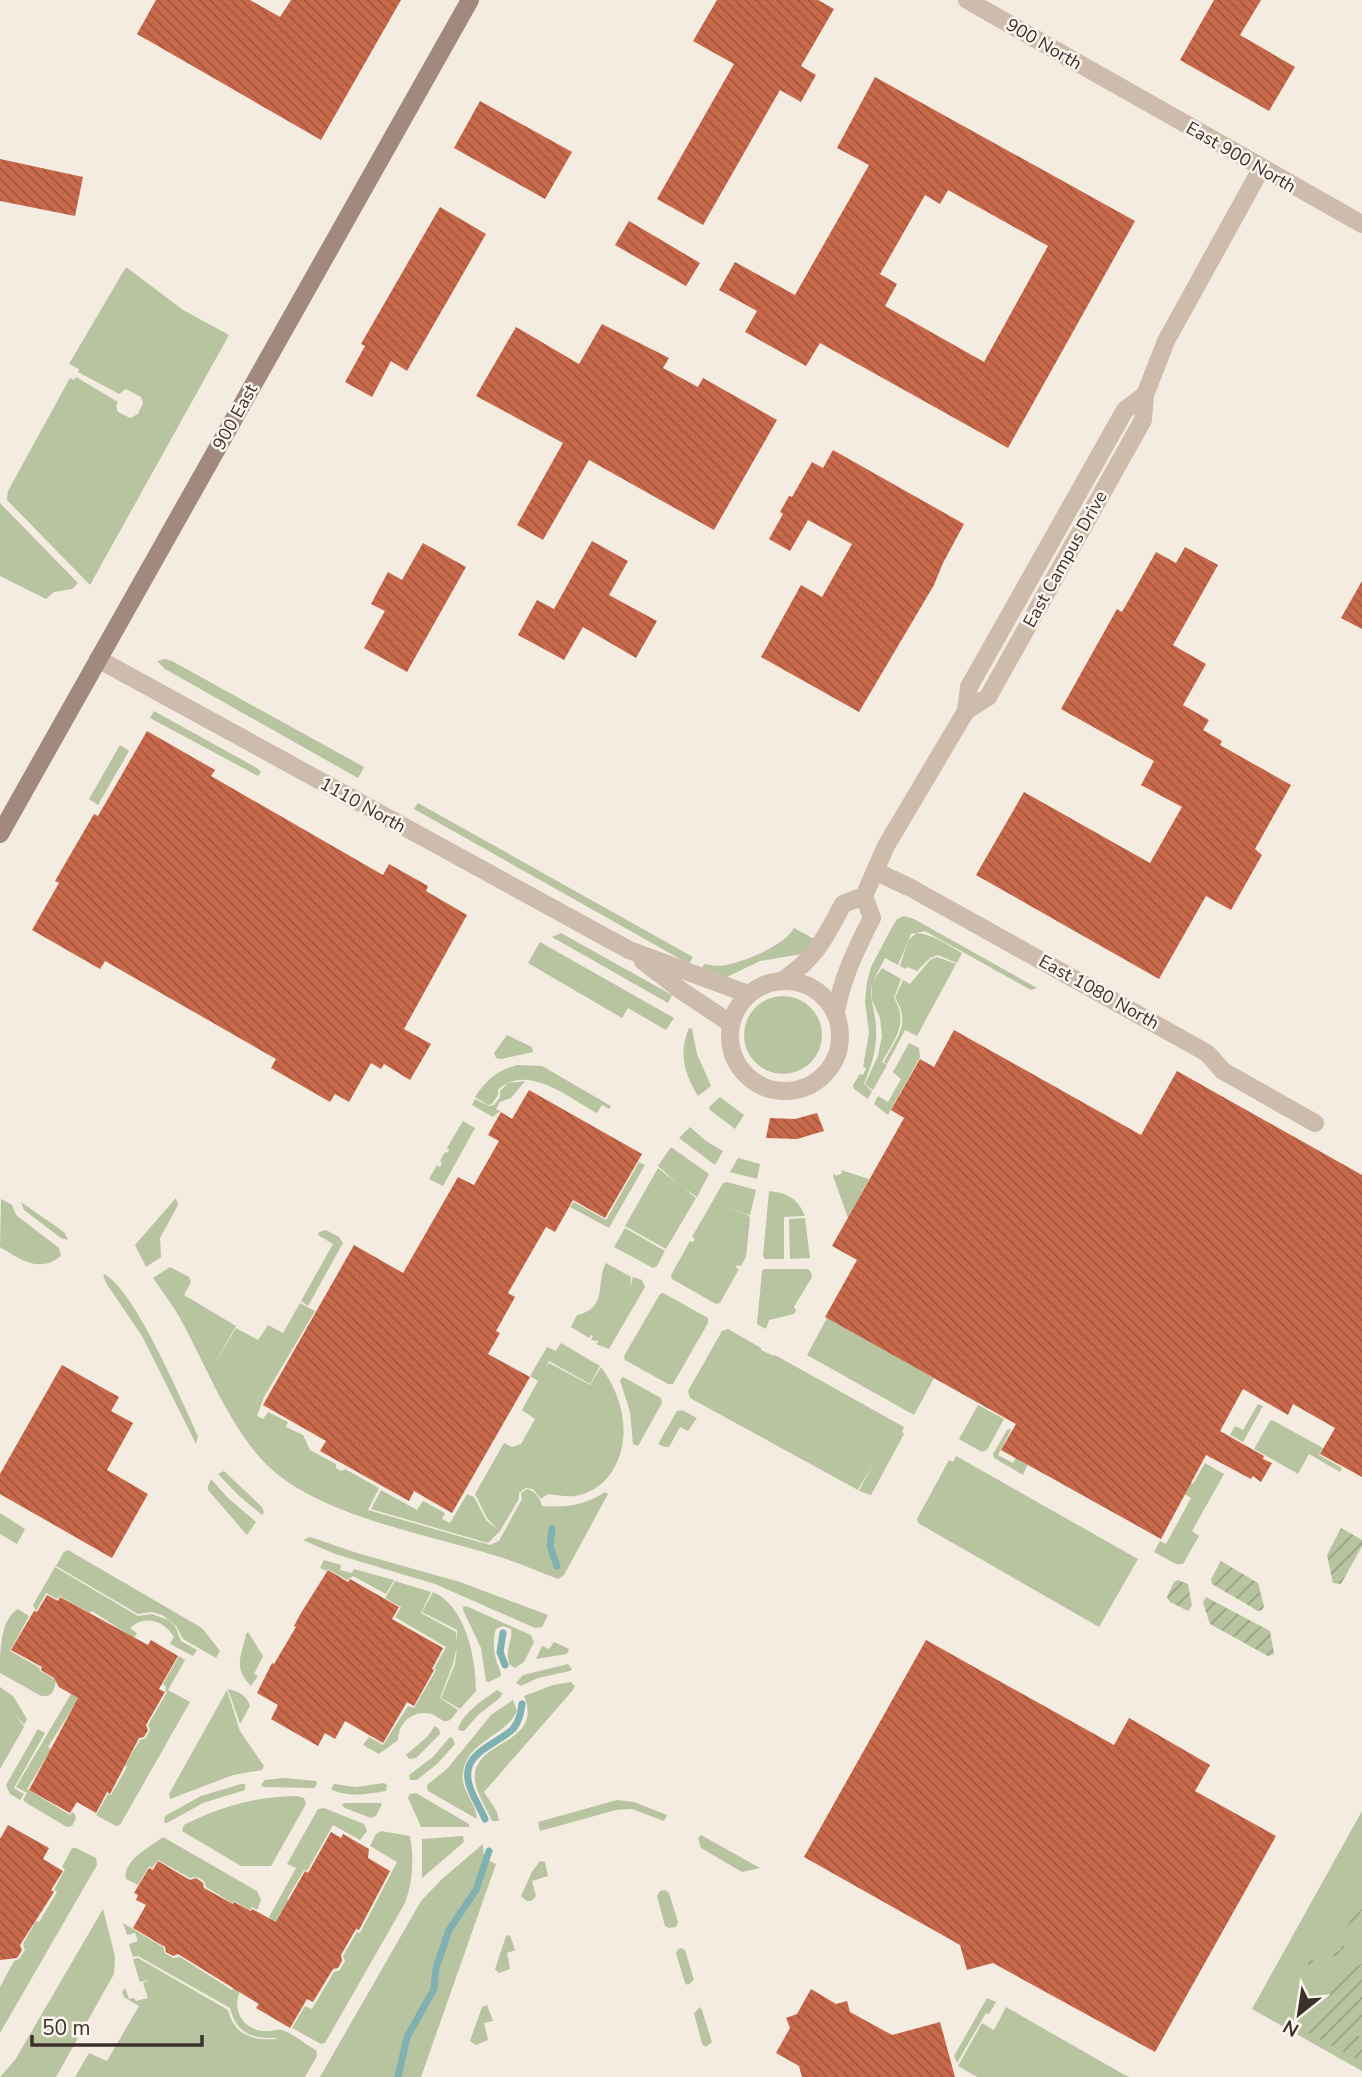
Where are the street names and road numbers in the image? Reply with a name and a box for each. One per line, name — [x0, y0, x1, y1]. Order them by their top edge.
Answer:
street label: 900 North — [1002, 13, 1086, 75]
street label: East 900 North — [1182, 116, 1300, 198]
street label: 900 East — [207, 379, 263, 454]
street label: East Campus Drive — [1017, 486, 1113, 632]
street label: 1110 North — [316, 772, 410, 838]
street label: East 1080 North — [1035, 949, 1163, 1035]

